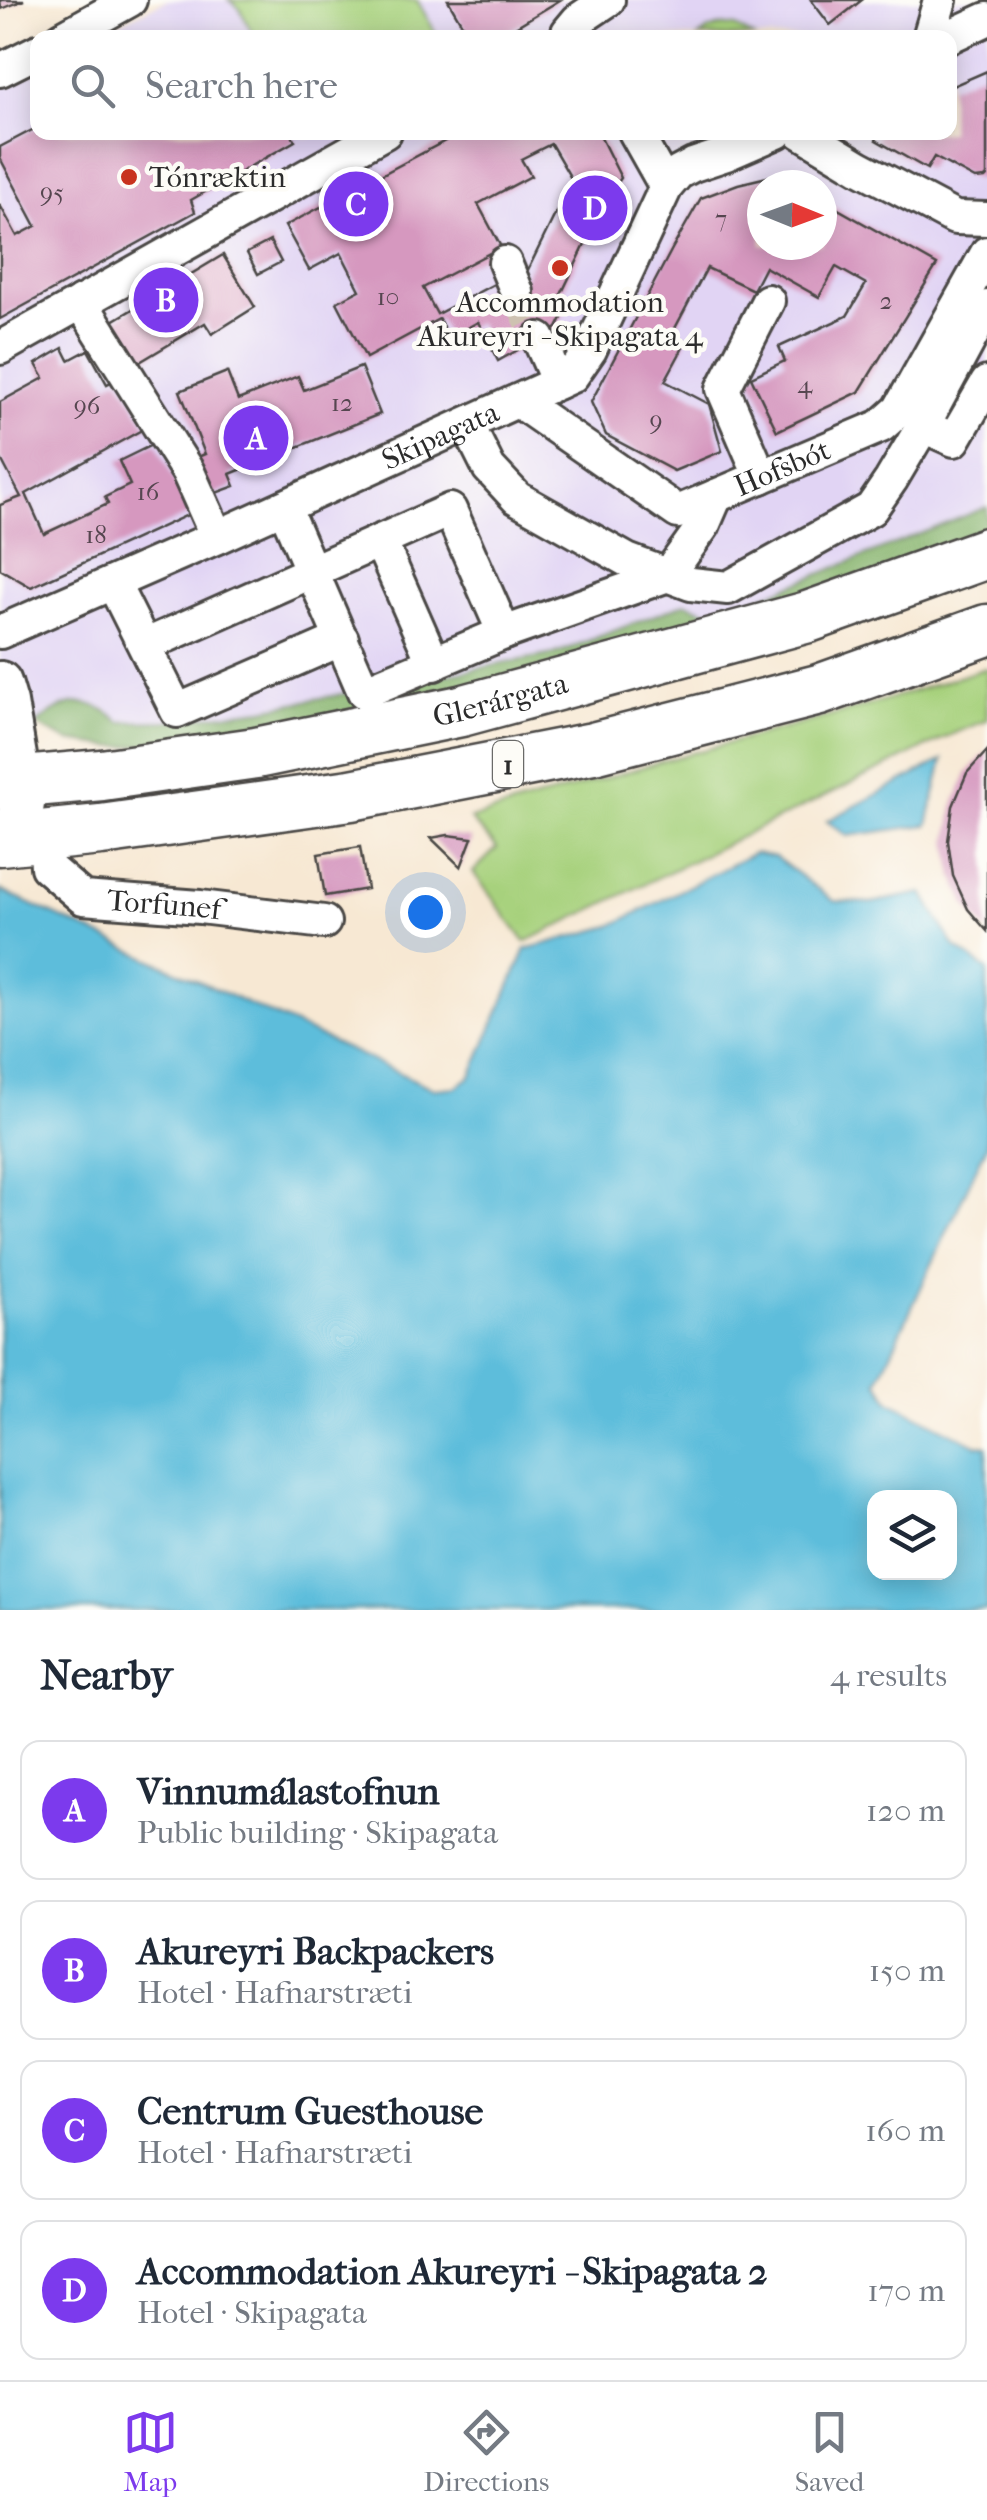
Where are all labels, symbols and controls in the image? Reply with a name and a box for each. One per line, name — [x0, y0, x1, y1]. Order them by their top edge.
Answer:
search box — [30, 30, 957, 140]
icon: search — [65, 58, 120, 113]
text: Search here — [145, 63, 338, 108]
place label: Tónræktin — [149, 160, 286, 195]
marker: Tónræktin — [118, 166, 140, 188]
pin: C — [324, 166, 388, 242]
pin: D — [562, 170, 628, 246]
north arrow — [747, 170, 837, 260]
house number: 95 — [40, 178, 64, 207]
house number: 7 — [715, 204, 727, 233]
marker: Accommodation Akureyri - Skipagata 4 — [549, 257, 571, 279]
pin: B — [134, 262, 198, 338]
house number: 10 — [377, 282, 399, 311]
place label: Accommodation Akureyri - Skipagata 4 — [416, 285, 704, 354]
house number: 2 — [880, 286, 892, 315]
house number: 4 — [798, 370, 814, 399]
house number: 12 — [331, 388, 353, 417]
house number: 96 — [74, 391, 101, 420]
street label: Skipagata — [377, 394, 505, 478]
pin: A — [224, 400, 288, 476]
house number: 9 — [649, 406, 663, 435]
street label: Hofsbót — [729, 432, 836, 504]
house number: 16 — [137, 477, 160, 506]
house number: 18 — [85, 520, 107, 549]
street label: Glerárgata — [430, 666, 573, 734]
road number: 1 — [493, 741, 523, 787]
street label: Torfunef — [106, 883, 229, 928]
your location — [400, 887, 451, 938]
map controls — [867, 1490, 957, 1580]
button: layers — [867, 1490, 957, 1580]
text: Nearby — [40, 1651, 172, 1700]
text: 4 results — [830, 1657, 947, 1694]
text: Vinnumálastofnun — [137, 1769, 440, 1814]
text: A — [64, 1792, 85, 1829]
text: 120 m — [866, 1792, 945, 1829]
text: Public building · Skipagata — [137, 1814, 498, 1851]
text: Akureyri Backpackers — [137, 1929, 494, 1974]
text: B — [64, 1952, 85, 1989]
text: 150 m — [869, 1952, 945, 1989]
text: Hotel · Hafnarstræti — [137, 1974, 412, 2011]
text: Centrum Guesthouse — [137, 2089, 483, 2134]
text: C — [64, 2112, 85, 2149]
text: 160 m — [865, 2112, 945, 2149]
text: Hotel · Hafnarstræti — [137, 2134, 412, 2171]
text: Accommodation Akureyri - Skipagata 2 — [137, 2249, 768, 2294]
text: D — [62, 2272, 87, 2309]
text: 170 m — [867, 2272, 945, 2309]
text: Hotel · Skipagata — [137, 2294, 367, 2331]
tab: Map — [123, 2405, 178, 2498]
tab: Directions — [423, 2405, 549, 2498]
tab: Saved — [795, 2405, 864, 2498]

